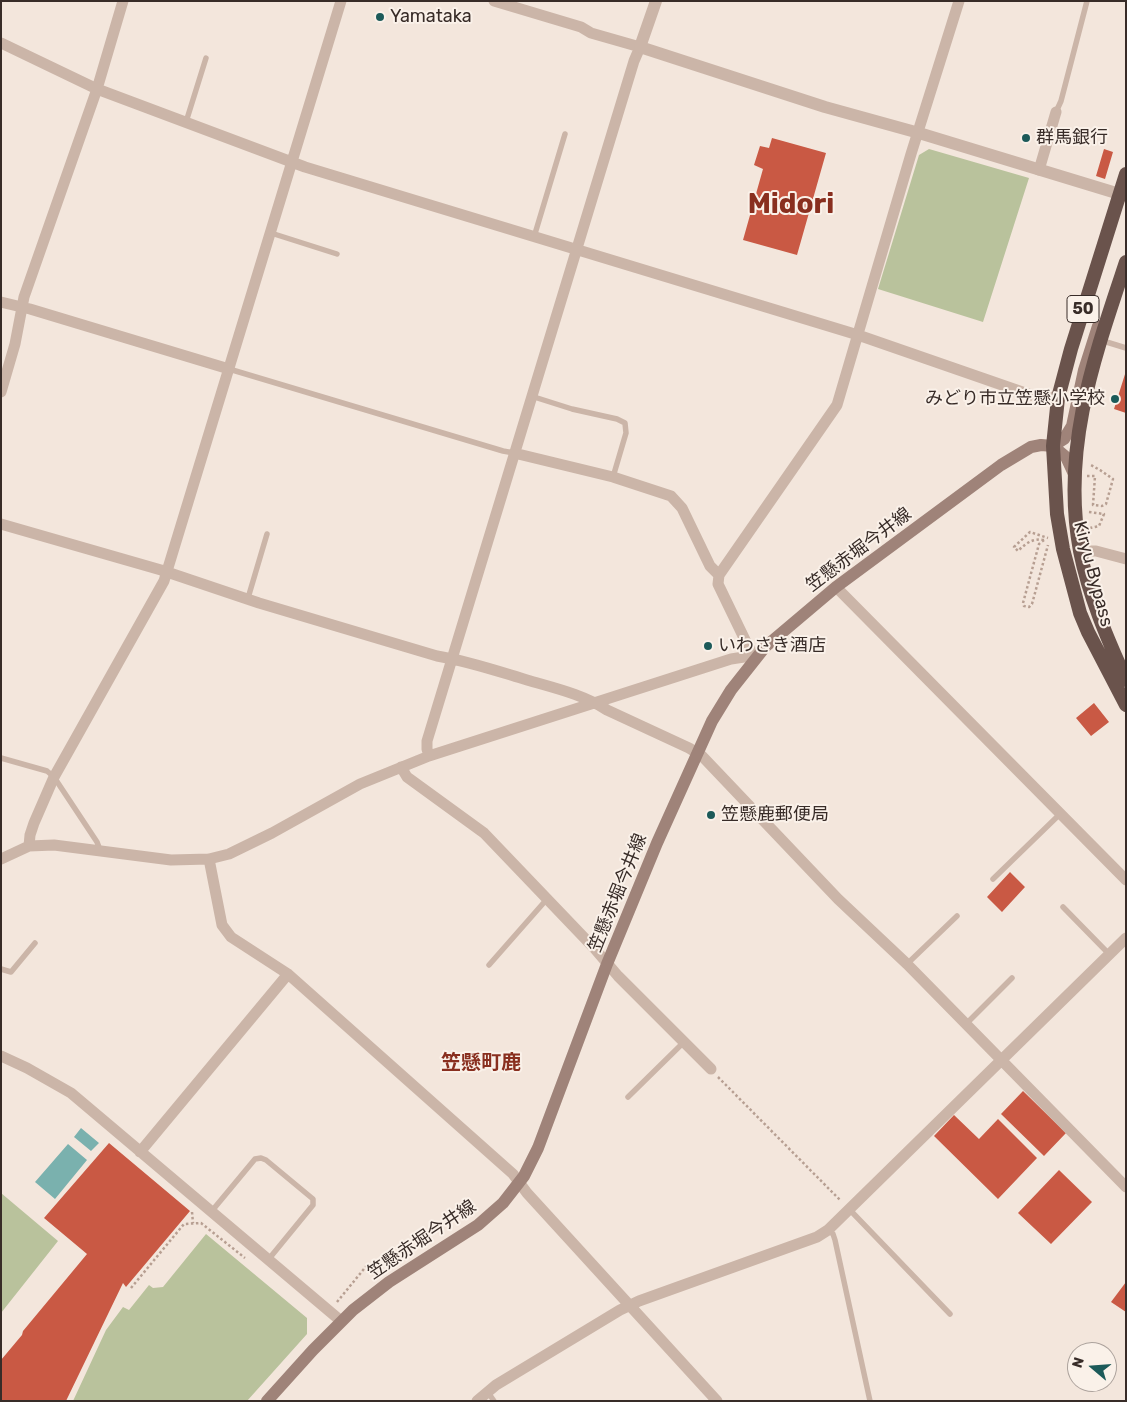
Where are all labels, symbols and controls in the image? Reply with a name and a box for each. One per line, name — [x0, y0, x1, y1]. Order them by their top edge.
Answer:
place label: Yamataka — [390, 6, 472, 28]
marker: Yamataka — [374, 11, 386, 23]
place label: 群馬銀行 — [1036, 127, 1108, 149]
marker: 群馬銀行 — [1020, 132, 1032, 144]
district label: Midori — [748, 188, 834, 222]
road number: 50 — [1067, 296, 1099, 322]
place label: みどり市立笠懸小学校 — [925, 388, 1105, 410]
marker: みどり市立笠懸小学校 — [1109, 393, 1121, 405]
street label: 笠懸赤堀今井線 — [802, 503, 916, 597]
street label: Kiryu Bypass — [1069, 519, 1117, 629]
place label: いわさき酒店 — [718, 635, 826, 657]
marker: いわさき酒店 — [702, 640, 714, 652]
place label: 笠懸鹿郵便局 — [721, 804, 829, 826]
marker: 笠懸鹿郵便局 — [705, 809, 717, 821]
street label: 笠懸赤堀今井線 — [584, 831, 652, 955]
district label: 笠懸町鹿 — [441, 1051, 521, 1075]
street label: 笠懸赤堀今井線 — [364, 1196, 480, 1284]
north arrow — [1067, 1342, 1117, 1392]
text: N — [1069, 1355, 1088, 1370]

